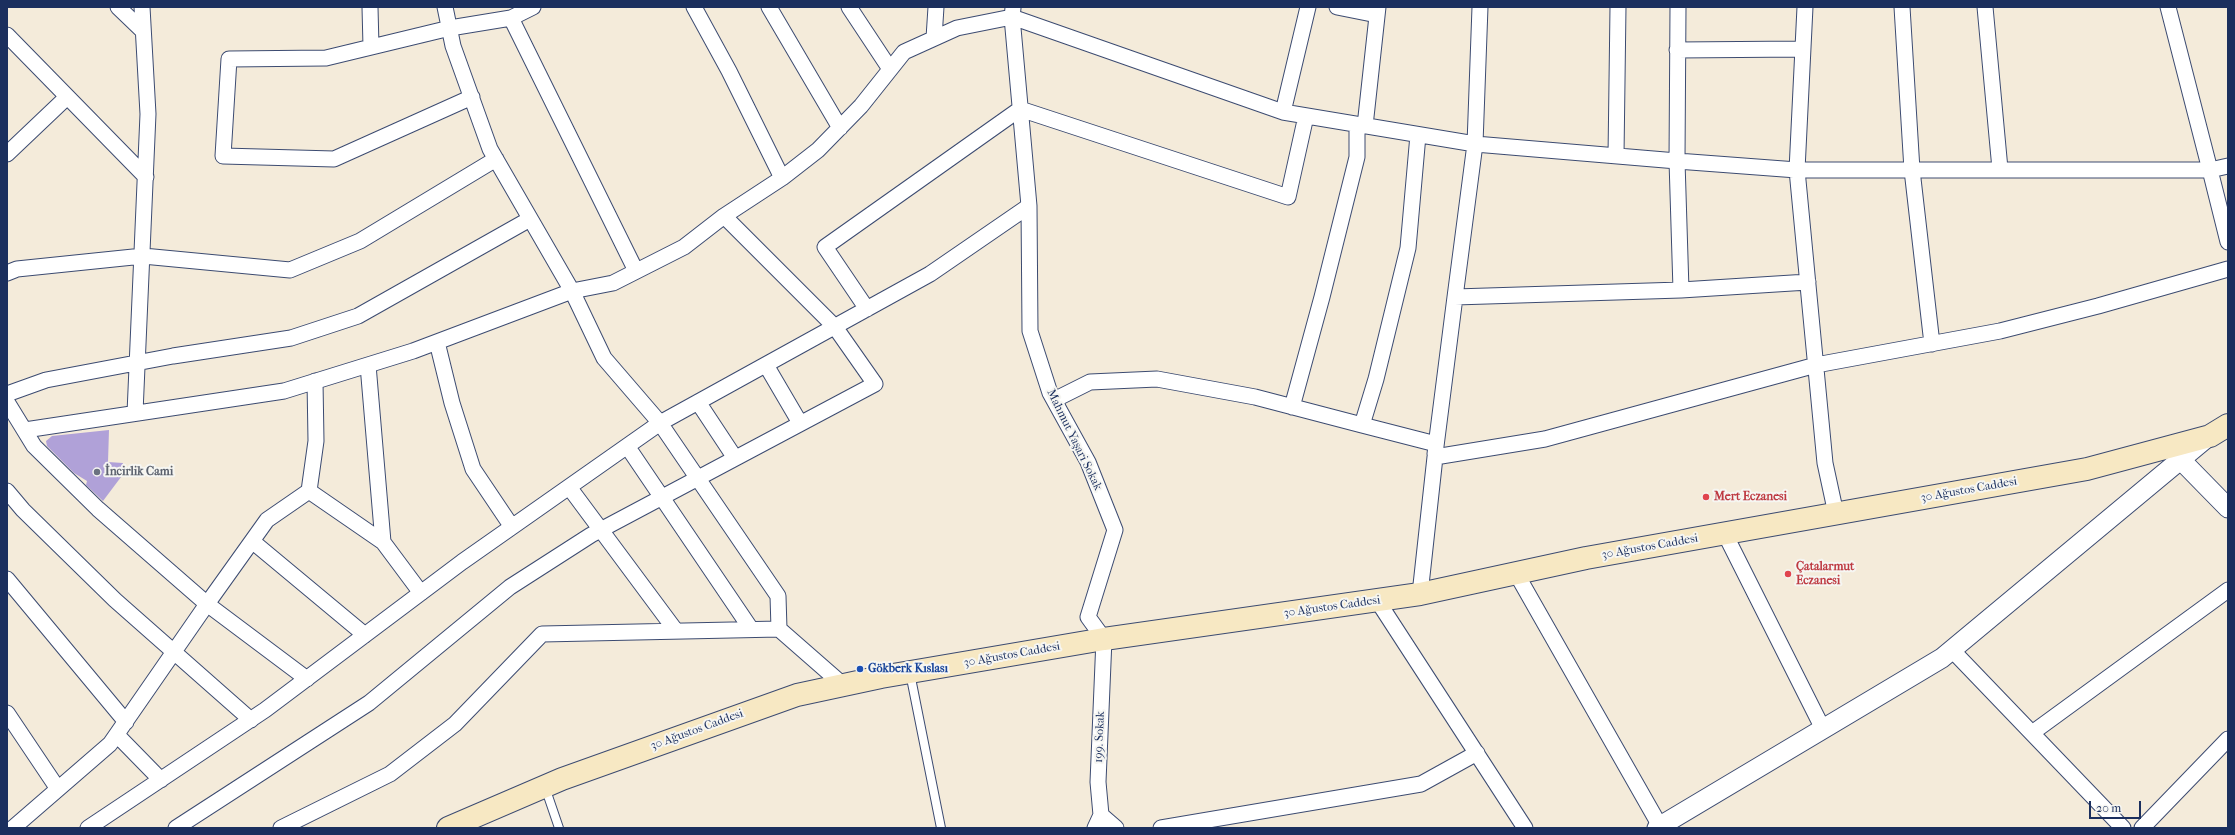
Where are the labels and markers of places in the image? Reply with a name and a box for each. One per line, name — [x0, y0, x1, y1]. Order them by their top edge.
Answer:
place label: İncirlik Cami — [105, 465, 173, 479]
marker: İncirlik Cami — [92, 467, 102, 477]
place label: Mert Eczanesi — [1714, 490, 1787, 504]
marker: Mert Eczanesi — [1701, 492, 1711, 502]
place label: Çatalarmut Eczanesi — [1796, 560, 1854, 588]
marker: Çatalarmut Eczanesi — [1783, 569, 1793, 579]
place label: Gökberk Kıslası — [868, 662, 948, 676]
marker: Gökberk Kıslası — [855, 664, 865, 674]

